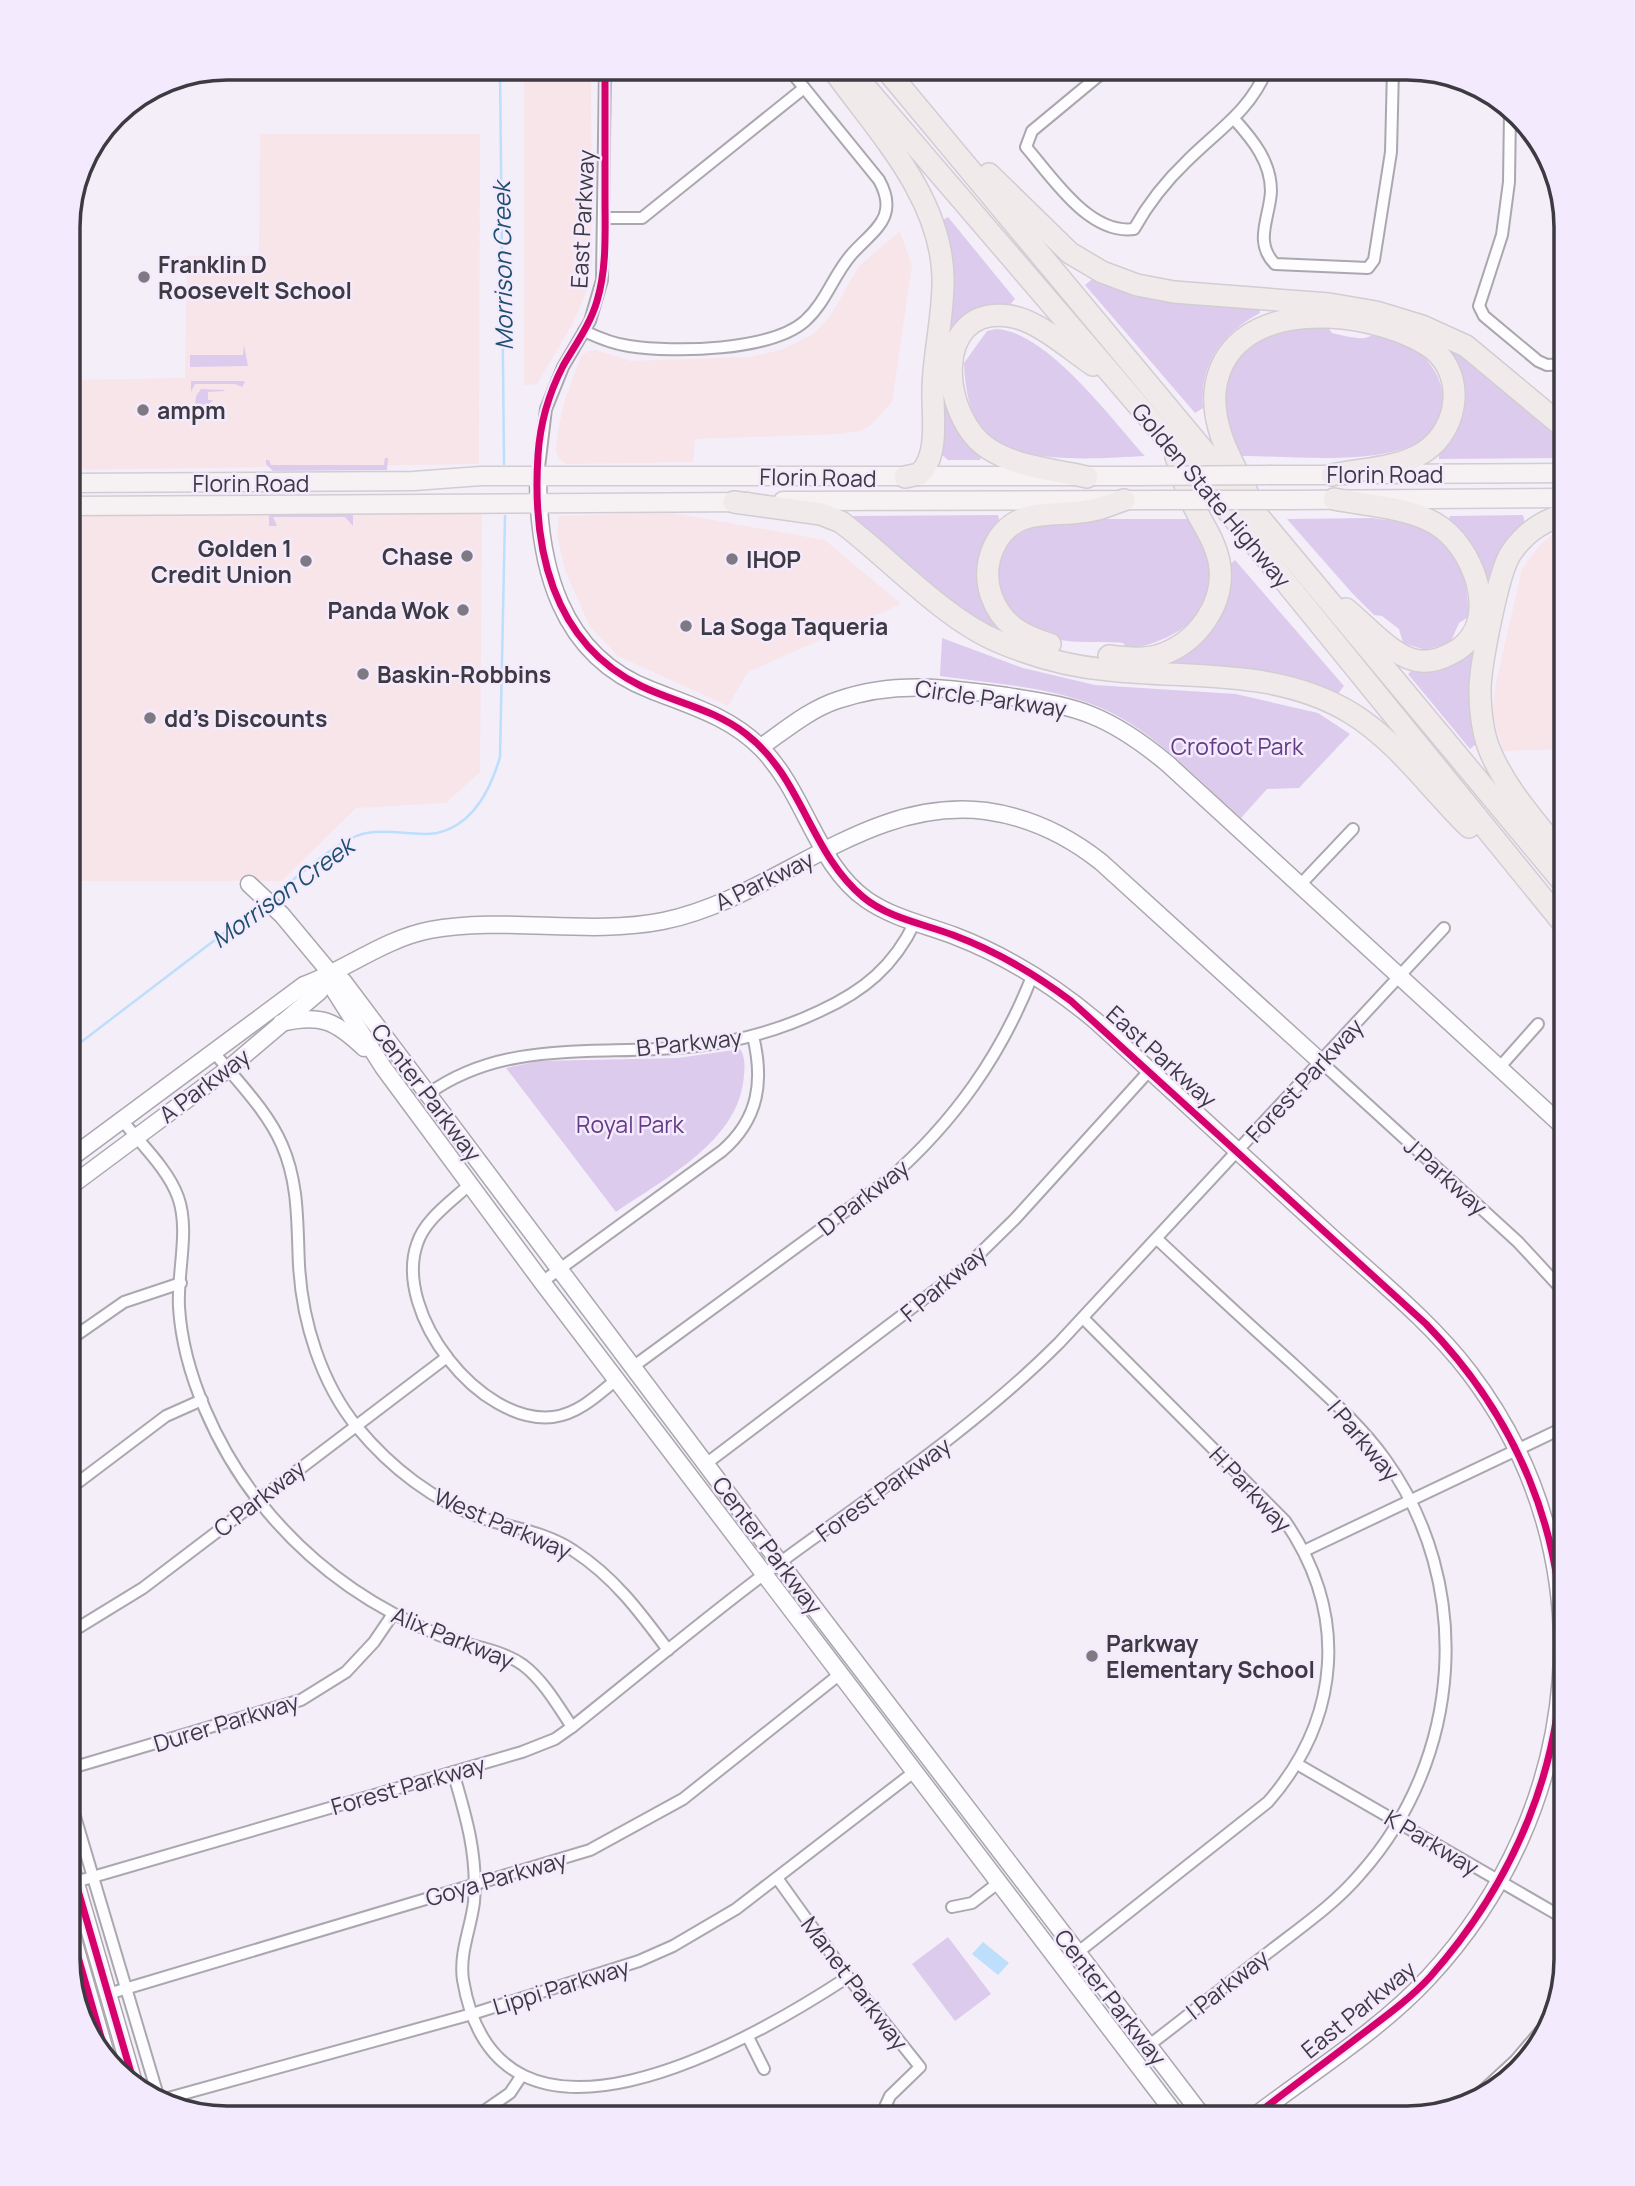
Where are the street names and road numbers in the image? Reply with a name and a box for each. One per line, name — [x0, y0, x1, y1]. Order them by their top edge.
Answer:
street label: East Parkway — [562, 149, 602, 289]
street label: Golden State Highway — [1125, 396, 1299, 594]
street label: Florin Road — [1327, 458, 1444, 490]
street label: Florin Road — [759, 460, 877, 494]
street label: Florin Road — [193, 467, 310, 499]
street label: Circle Parkway — [913, 672, 1069, 724]
street label: A Parkway — [709, 842, 819, 918]
street label: East Parkway — [1100, 998, 1224, 1114]
street label: Forest Parkway — [1238, 1011, 1370, 1149]
street label: Center Parkway — [364, 1016, 490, 1168]
street label: B Parkway — [635, 1021, 743, 1063]
street label: A Parkway — [152, 1040, 256, 1130]
street label: J Parkway — [1397, 1130, 1495, 1222]
street label: D Parkway — [811, 1151, 915, 1243]
street label: F Parkway — [893, 1238, 993, 1328]
street label: I Parkway — [1321, 1393, 1407, 1487]
street label: Forest Parkway — [809, 1429, 957, 1549]
street label: H Parkway — [1203, 1439, 1299, 1539]
street label: C Parkway — [207, 1452, 311, 1544]
street label: Center Parkway — [705, 1469, 831, 1621]
street label: West Parkway — [429, 1480, 577, 1566]
street label: Alix Parkway — [387, 1598, 519, 1676]
street label: Durer Parkway — [149, 1685, 303, 1759]
street label: Forest Parkway — [327, 1748, 489, 1822]
street label: K Parkway — [1379, 1801, 1485, 1883]
street label: Goya Parkway — [422, 1843, 570, 1913]
street label: Manet Parkway — [794, 1909, 916, 2057]
street label: Center Parkway — [1047, 1922, 1175, 2072]
street label: I Parkway — [1179, 1942, 1275, 2026]
street label: Lippi Parkway — [489, 1950, 633, 2022]
street label: East Parkway — [1294, 1953, 1422, 2065]

